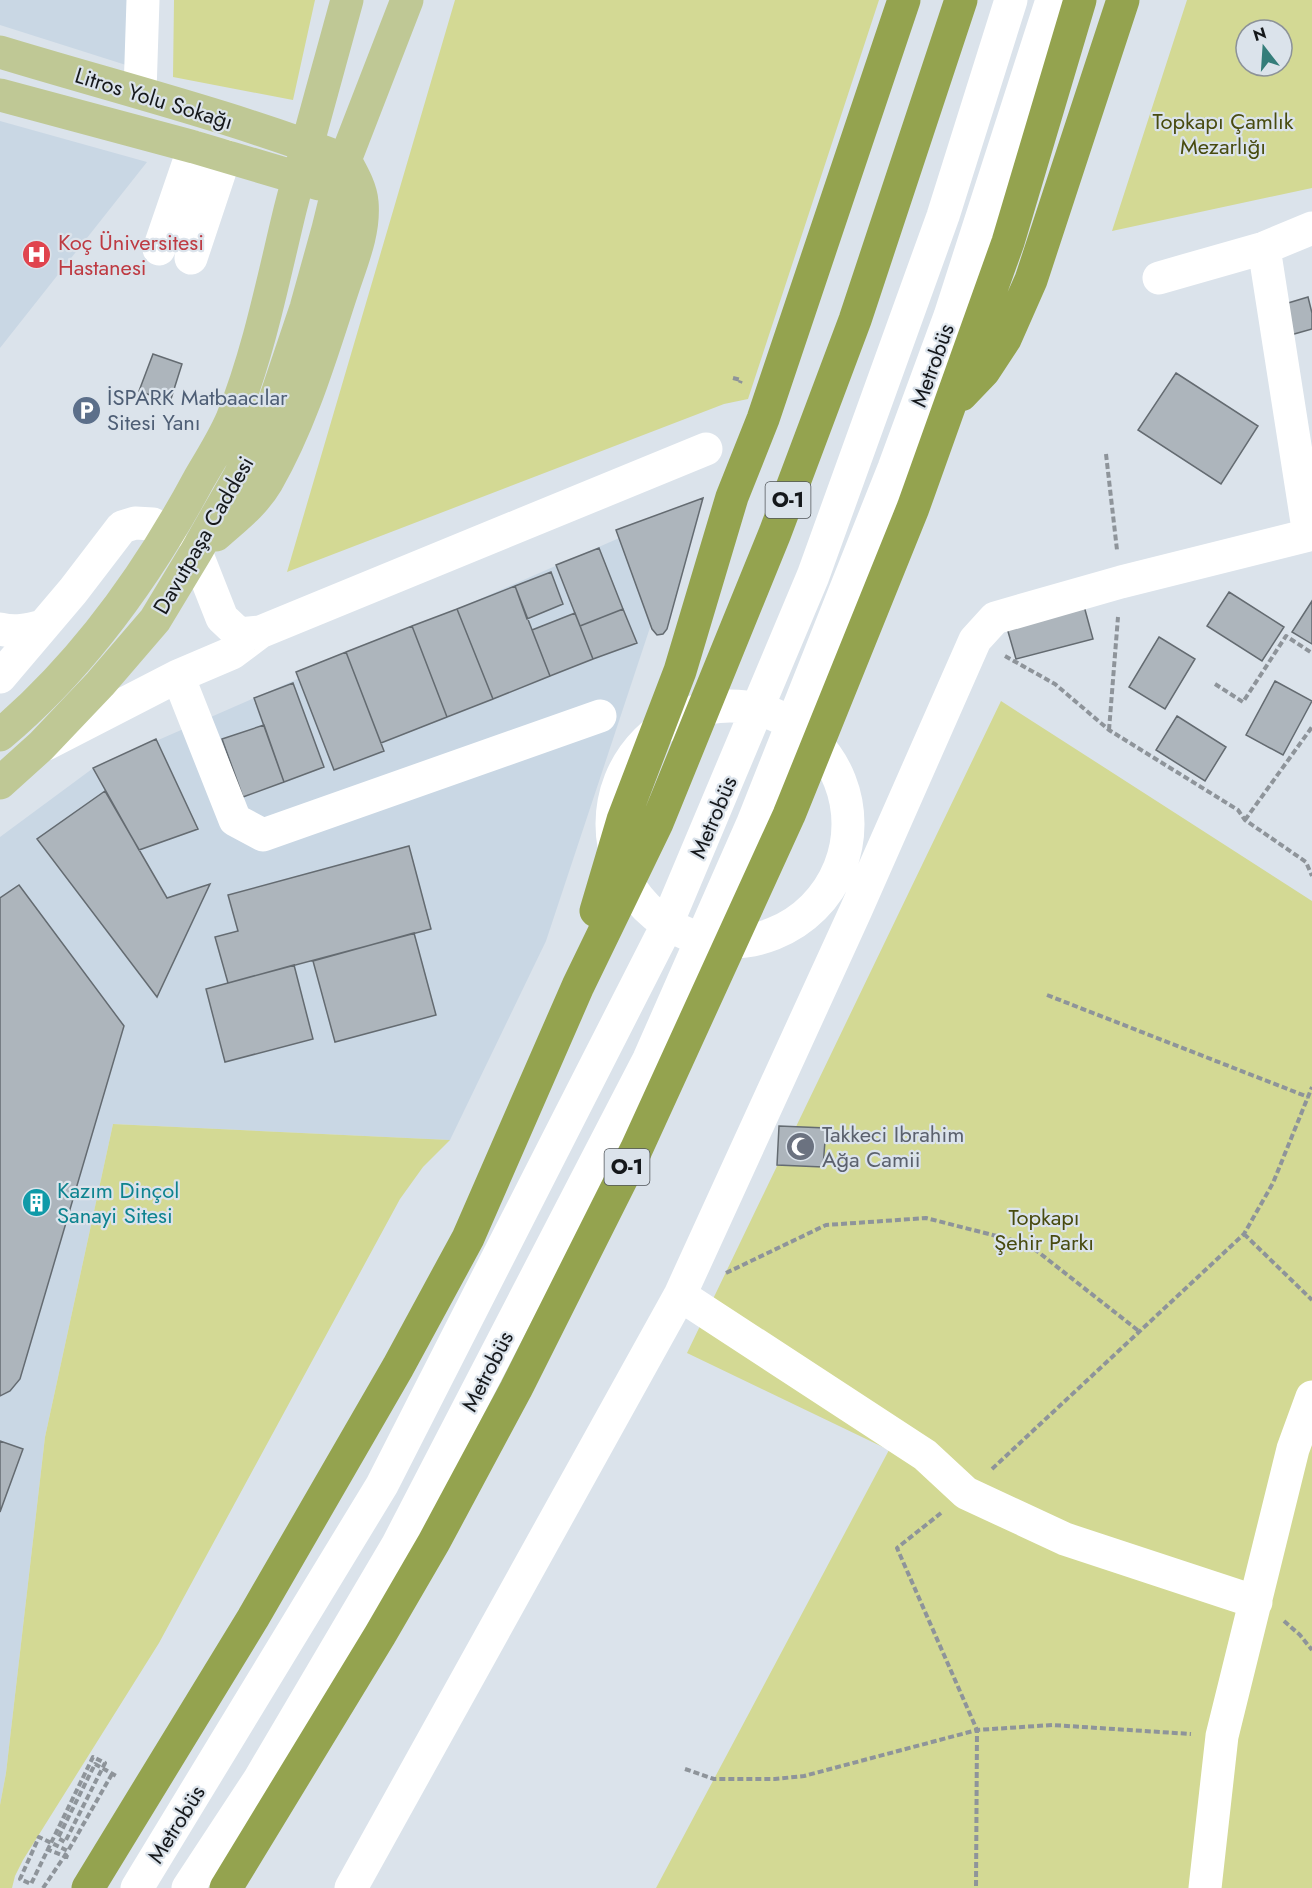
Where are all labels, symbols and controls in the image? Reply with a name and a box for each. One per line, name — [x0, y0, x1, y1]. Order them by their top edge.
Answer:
north arrow — [1234, 18, 1294, 78]
text: N — [1250, 21, 1269, 47]
street label: Litros Yolu Sokağı — [71, 59, 237, 137]
park label: Topkapı Çamlık Mezarlığı — [1153, 105, 1294, 162]
place label: Koç Üniversitesi Hastanesi — [58, 226, 204, 283]
hospital icon: Koç Üniversitesi Hastanesi — [21, 239, 53, 271]
street label: Metrobüs — [902, 319, 962, 411]
place label: İSPARK Matbaacılar Sitesi Yanı — [107, 381, 288, 438]
parking icon: İSPARK Matbaacılar Sitesi Yanı — [70, 394, 102, 426]
street label: Davutpaşa Caddesi — [145, 450, 261, 620]
road number: O-1 — [766, 482, 810, 518]
street label: Metrobüs — [681, 771, 745, 863]
place label: Takkeci Ibrahim Ağa Camii — [822, 1118, 964, 1175]
mosque icon: Takkeci Ibrahim Ağa Camii — [785, 1131, 817, 1163]
road number: O-1 — [604, 1149, 650, 1185]
place label: Kazım Dinçol Sanayi Sitesi — [57, 1174, 179, 1231]
building icon: Kazım Dinçol Sanayi Sitesi — [20, 1187, 52, 1219]
park label: Topkapı Şehir Parkı — [994, 1201, 1094, 1258]
street label: Metrobüs — [453, 1325, 521, 1417]
street label: Metrobüs — [139, 1779, 213, 1869]

